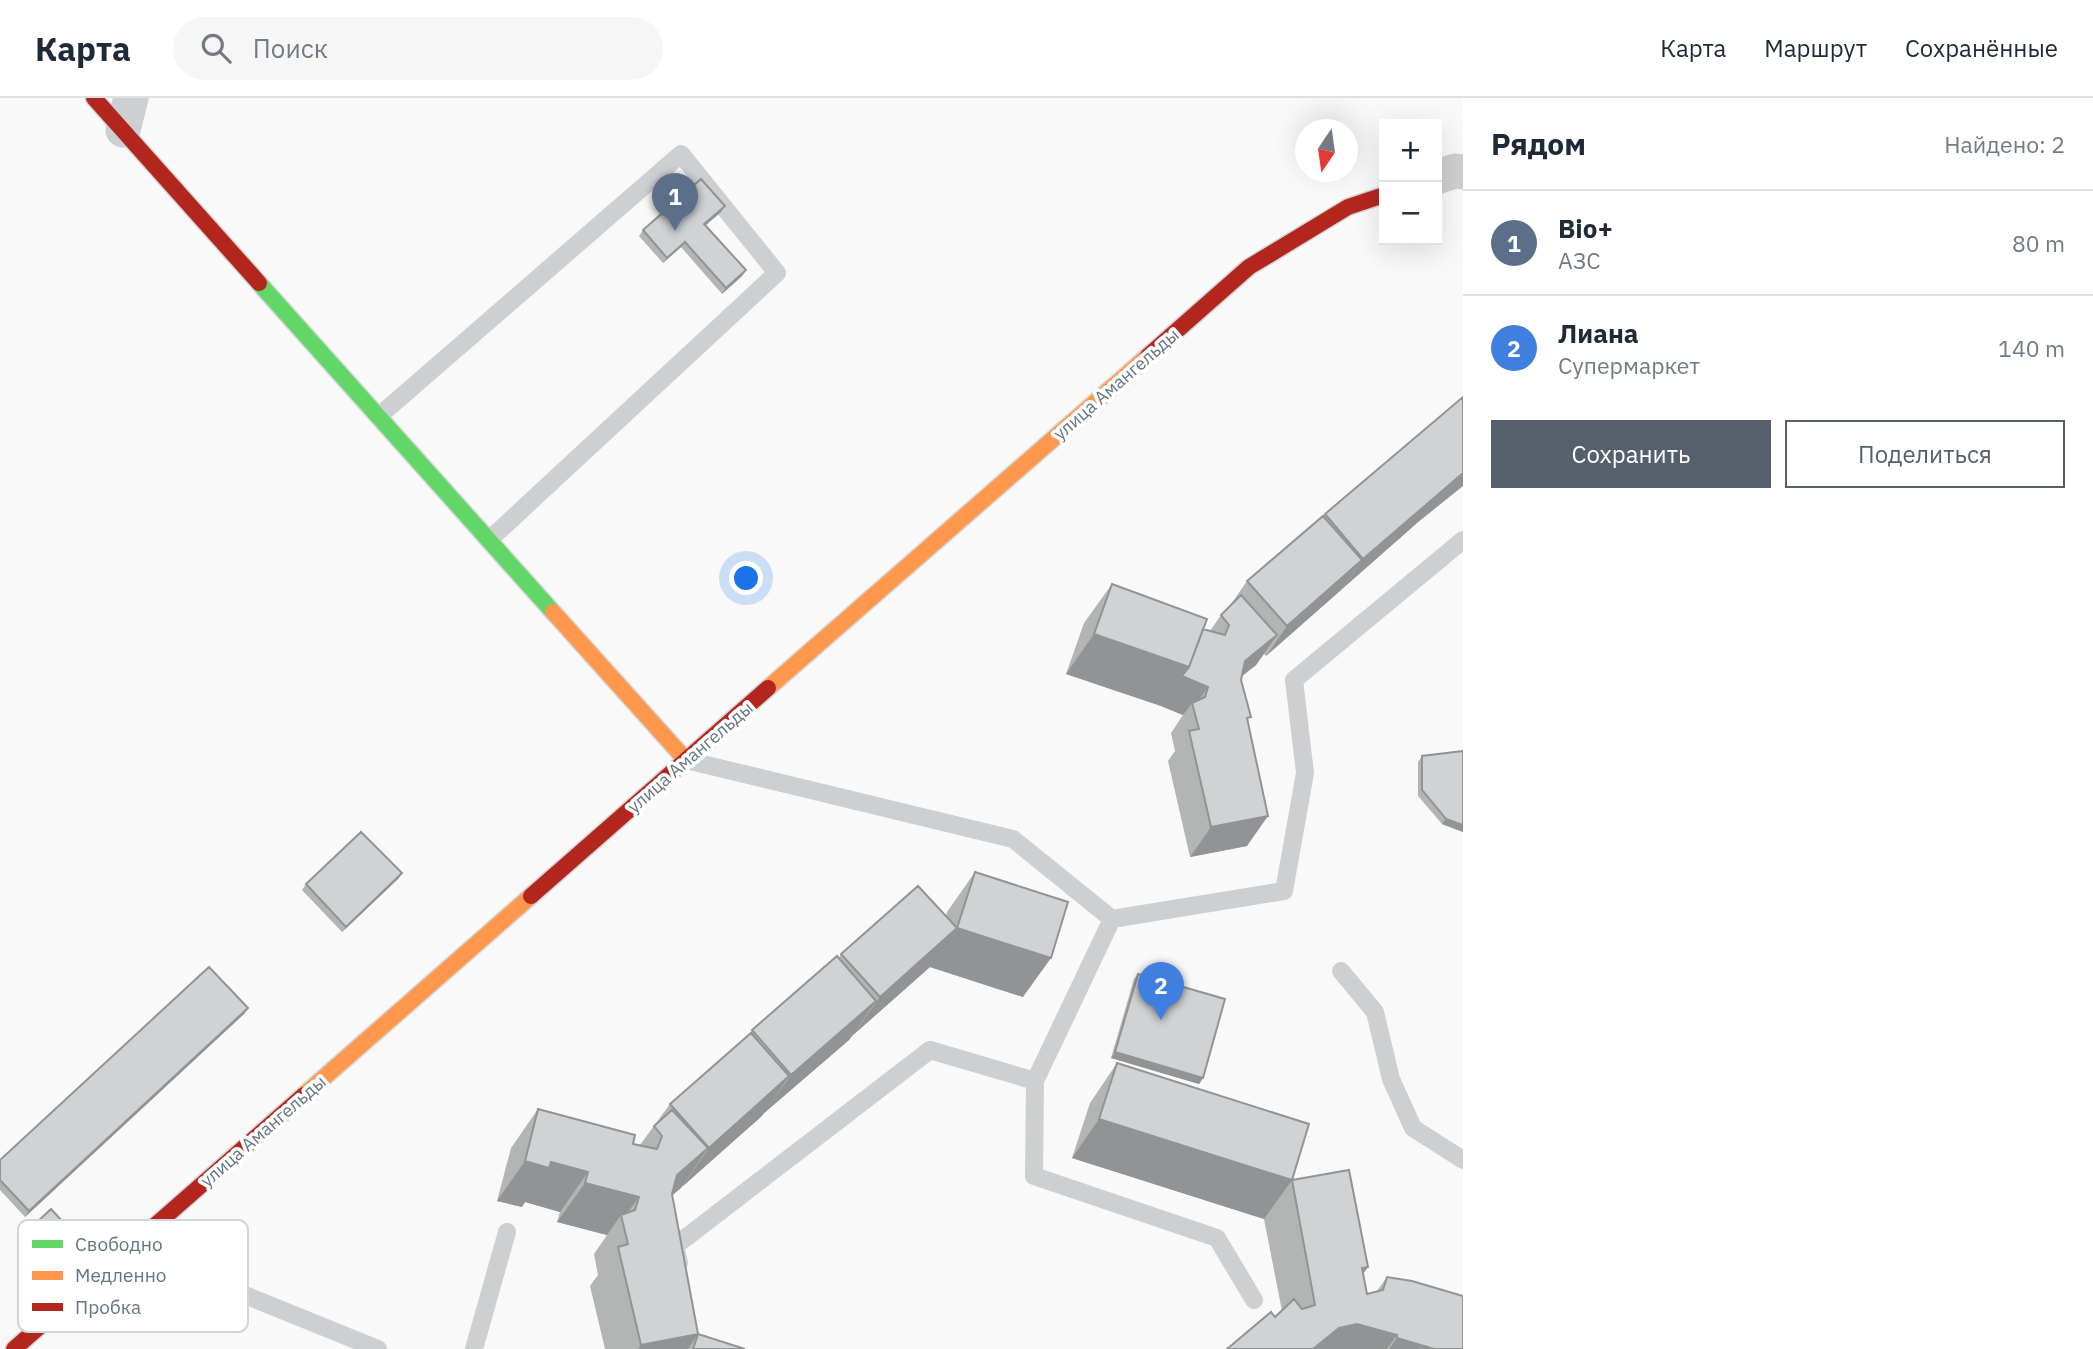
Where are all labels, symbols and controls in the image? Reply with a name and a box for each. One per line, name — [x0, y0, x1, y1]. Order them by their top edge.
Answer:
search box — [173, 17, 663, 80]
text: Карта — [35, 27, 131, 70]
icon: search — [197, 29, 235, 67]
text: Поиск — [253, 31, 328, 65]
text: Карта — [1660, 32, 1726, 64]
text: Маршрут — [1764, 32, 1867, 64]
text: Сохранённые — [1905, 32, 2058, 64]
north arrow — [1295, 119, 1358, 182]
map controls — [1379, 119, 1442, 245]
button: + — [1379, 119, 1442, 182]
text: Рядом — [1491, 124, 1586, 163]
text: Найдено: 2 — [1944, 129, 2065, 159]
pin: 1 — [652, 173, 698, 231]
button: − — [1379, 182, 1442, 245]
text: Bio+ — [1558, 211, 1613, 245]
text: 1 — [1507, 228, 1521, 258]
text: 80 m — [2012, 228, 2065, 258]
text: АЗС — [1558, 245, 1601, 275]
text: Лиана — [1558, 316, 1639, 350]
street label: улица Амангельды — [1048, 323, 1184, 445]
text: 2 — [1507, 333, 1521, 363]
text: 140 m — [1998, 333, 2065, 363]
text: Супермаркет — [1558, 350, 1700, 380]
button: Сохранить — [1491, 420, 1771, 488]
button: Поделиться — [1785, 420, 2065, 488]
your location — [729, 561, 763, 595]
street label: улица Амангельды — [622, 696, 758, 818]
pin: 2 — [1138, 962, 1184, 1020]
street label: улица Амангельды — [195, 1070, 331, 1192]
legend — [18, 1220, 248, 1332]
text: Свободно — [75, 1232, 163, 1256]
text: Медленно — [75, 1263, 166, 1287]
text: Пробка — [75, 1295, 141, 1319]

